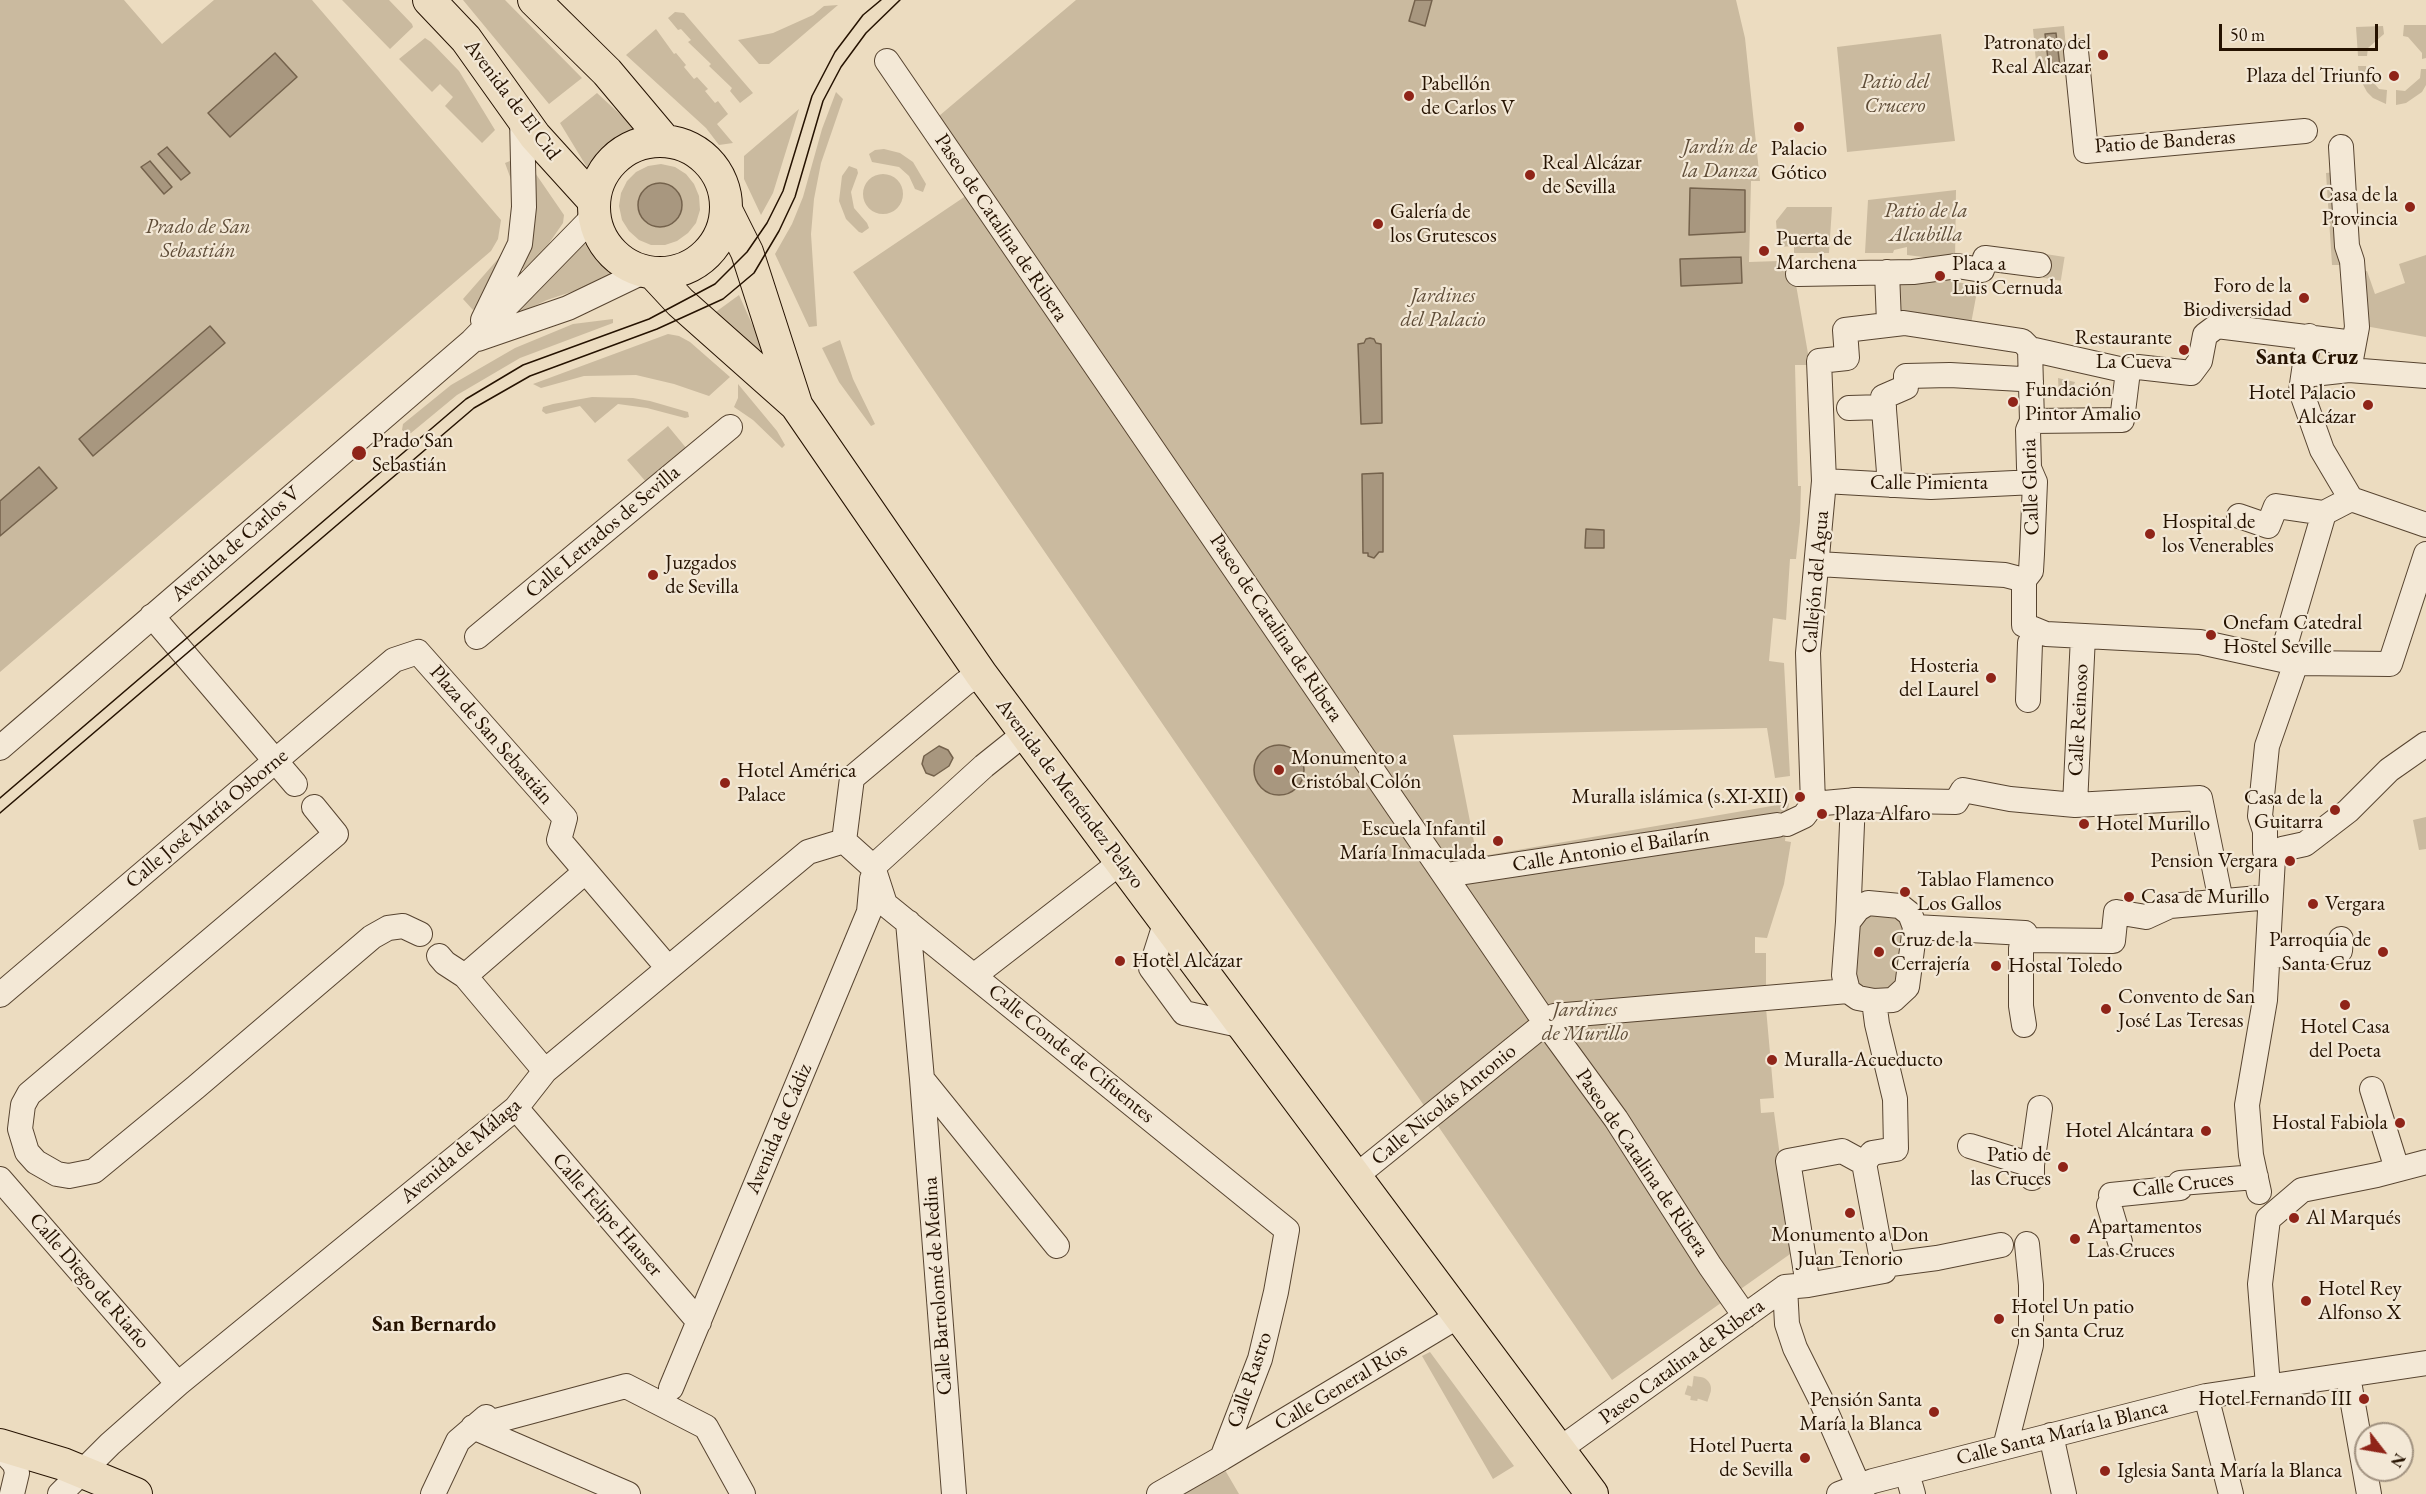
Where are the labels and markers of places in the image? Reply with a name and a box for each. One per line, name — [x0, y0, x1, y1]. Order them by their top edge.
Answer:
place label: Patronato del Real Alcazar — [1984, 30, 2091, 80]
marker: Patronato del Real Alcazar — [2096, 48, 2110, 62]
place label: Plaza del Triunfo — [2246, 63, 2382, 89]
marker: Plaza del Triunfo — [2387, 69, 2401, 83]
place label: Pabellón de Carlos V — [1421, 71, 1515, 121]
marker: Pabellón de Carlos V — [1402, 89, 1416, 103]
marker: Palacio Gótico — [1792, 120, 1806, 134]
place label: Palacio Gótico — [1771, 136, 1827, 186]
place label: Real Alcázar de Sevilla — [1542, 150, 1642, 200]
marker: Real Alcázar de Sevilla — [1523, 168, 1537, 182]
place label: Casa de la Provincia — [2319, 182, 2398, 232]
place label: Galería de los Grutescos — [1390, 199, 1497, 249]
marker: Casa de la Provincia — [2403, 200, 2417, 214]
marker: Galería de los Grutescos — [1371, 217, 1385, 231]
place label: Puerta de Marchena — [1776, 226, 1857, 276]
marker: Puerta de Marchena — [1757, 244, 1771, 258]
place label: Placa a Luis Cernuda — [1952, 251, 2063, 301]
marker: Placa a Luis Cernuda — [1933, 269, 1947, 283]
place label: Foro de la Biodiversidad — [2183, 273, 2292, 323]
marker: Foro de la Biodiversidad — [2297, 291, 2311, 305]
place label: Restaurante La Cueva — [2075, 325, 2172, 375]
marker: Restaurante La Cueva — [2177, 343, 2191, 357]
place label: Fundación Pintor Amalio — [2025, 377, 2141, 427]
place label: Hotel Palacio Alcázar — [2248, 380, 2356, 430]
marker: Fundación Pintor Amalio — [2006, 395, 2020, 409]
marker: Hotel Palacio Alcázar — [2361, 398, 2375, 412]
place label: Prado San Sebastián — [372, 428, 453, 478]
marker: Prado San Sebastián — [350, 444, 368, 462]
place label: Hospital de los Venerables — [2162, 509, 2274, 559]
marker: Hospital de los Venerables — [2143, 527, 2157, 541]
place label: Juzgados de Sevilla — [665, 550, 739, 600]
marker: Juzgados de Sevilla — [646, 568, 660, 582]
place label: Onefam Catedral Hostel Seville — [2223, 610, 2362, 660]
marker: Onefam Catedral Hostel Seville — [2204, 628, 2218, 642]
place label: Hosteria del Laurel — [1899, 653, 1979, 703]
marker: Hosteria del Laurel — [1984, 671, 1998, 685]
place label: Monumento a Cristóbal Colón — [1291, 745, 1421, 795]
place label: Hotel América Palace — [737, 758, 856, 808]
marker: Monumento a Cristóbal Colón — [1272, 763, 1286, 777]
marker: Hotel América Palace — [718, 776, 732, 790]
place label: Muralla islámica (s.XI-XII) — [1572, 784, 1788, 810]
place label: Casa de la Guitarra — [2244, 785, 2323, 835]
marker: Muralla islámica (s.XI-XII) — [1793, 790, 1807, 804]
place label: Plaza Alfaro — [1834, 801, 1931, 827]
marker: Casa de la Guitarra — [2328, 803, 2342, 817]
marker: Plaza Alfaro — [1815, 807, 1829, 821]
place label: Hotel Murillo — [2096, 811, 2210, 837]
place label: Escuela Infantil María Inmaculada — [1339, 816, 1486, 866]
marker: Hotel Murillo — [2077, 817, 2091, 831]
marker: Escuela Infantil María Inmaculada — [1491, 834, 1505, 848]
place label: Pension Vergara — [2150, 848, 2278, 874]
marker: Pension Vergara — [2283, 854, 2297, 868]
place label: Tablao Flamenco Los Gallos — [1917, 867, 2054, 917]
place label: Casa de Murillo — [2141, 884, 2269, 910]
marker: Tablao Flamenco Los Gallos — [1898, 885, 1912, 899]
marker: Casa de Murillo — [2122, 890, 2136, 904]
place label: Vergara — [2325, 891, 2385, 917]
marker: Vergara — [2306, 897, 2320, 911]
place label: Cruz de la Cerrajería — [1891, 927, 1973, 977]
place label: Parroquia de Santa Cruz — [2269, 927, 2371, 977]
marker: Cruz de la Cerrajería — [1872, 945, 1886, 959]
marker: Parroquia de Santa Cruz — [2376, 945, 2390, 959]
place label: Hotel Alcázar — [1132, 948, 1243, 974]
place label: Hostal Toledo — [2008, 953, 2122, 979]
marker: Hotel Alcázar — [1113, 954, 1127, 968]
marker: Hostal Toledo — [1989, 959, 2003, 973]
place label: Convento de San José Las Teresas — [2118, 984, 2255, 1034]
marker: Hotel Casa del Poeta — [2338, 998, 2352, 1012]
marker: Convento de San José Las Teresas — [2099, 1002, 2113, 1016]
place label: Hotel Casa del Poeta — [2300, 1014, 2390, 1064]
place label: Muralla-Acueducto — [1784, 1047, 1943, 1073]
marker: Muralla-Acueducto — [1765, 1053, 1779, 1067]
place label: Hostal Fabiola — [2272, 1110, 2388, 1136]
marker: Hostal Fabiola — [2393, 1116, 2407, 1130]
place label: Hotel Alcántara — [2065, 1118, 2194, 1144]
marker: Hotel Alcántara — [2199, 1124, 2213, 1138]
place label: Patio de las Cruces — [1971, 1142, 2051, 1192]
marker: Patio de las Cruces — [2056, 1160, 2070, 1174]
place label: Al Marqués — [2306, 1205, 2401, 1231]
marker: Monumento a Don Juan Tenorio — [1843, 1206, 1857, 1220]
marker: Al Marqués — [2287, 1211, 2301, 1225]
place label: Apartamentos Las Cruces — [2087, 1214, 2202, 1264]
place label: Monumento a Don Juan Tenorio — [1771, 1222, 1929, 1272]
marker: Apartamentos Las Cruces — [2068, 1232, 2082, 1246]
place label: Hotel Rey Alfonso X — [2318, 1276, 2402, 1326]
place label: Hotel Un patio en Santa Cruz — [2011, 1294, 2134, 1344]
marker: Hotel Rey Alfonso X — [2299, 1294, 2313, 1308]
marker: Hotel Un patio en Santa Cruz — [1992, 1312, 2006, 1326]
place label: Hotel Fernando III — [2198, 1386, 2352, 1412]
place label: Pensión Santa María la Blanca — [1799, 1387, 1922, 1437]
marker: Hotel Fernando III — [2357, 1392, 2371, 1406]
marker: Pensión Santa María la Blanca — [1927, 1405, 1941, 1419]
place label: Hotel Puerta de Sevilla — [1689, 1433, 1793, 1483]
marker: Hotel Puerta de Sevilla — [1798, 1451, 1812, 1465]
place label: Iglesia Santa María la Blanca — [2117, 1458, 2342, 1484]
marker: Iglesia Santa María la Blanca — [2098, 1464, 2112, 1478]

